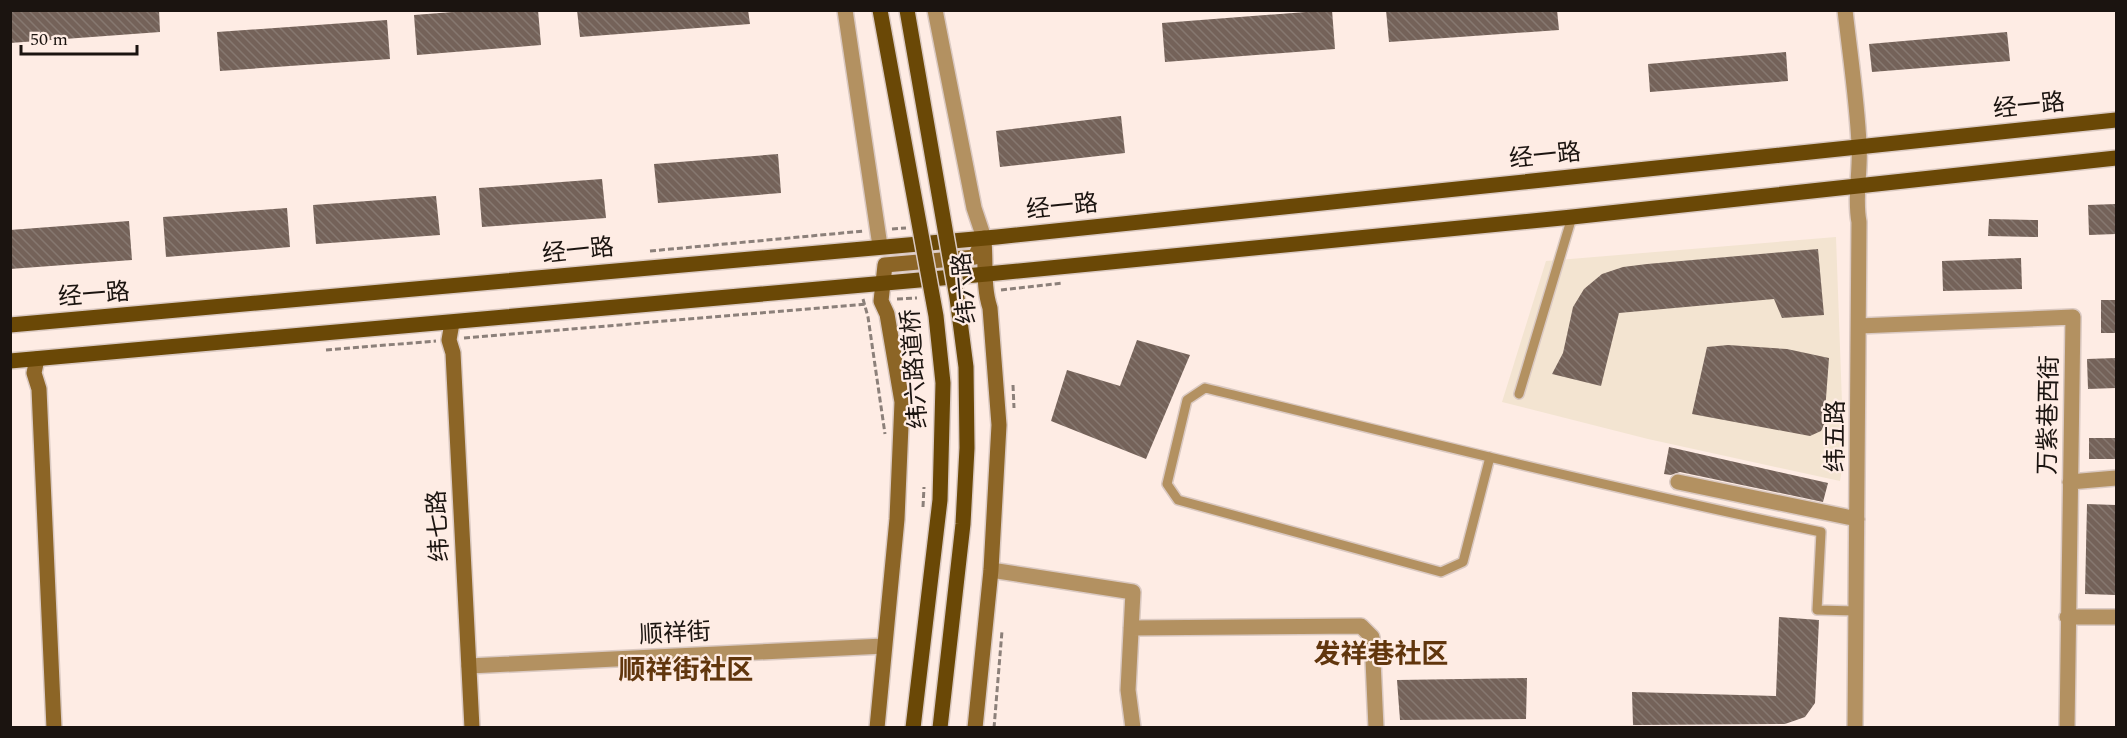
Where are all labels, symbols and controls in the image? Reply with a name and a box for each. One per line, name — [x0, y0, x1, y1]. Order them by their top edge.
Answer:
scale bar — [21, 18, 136, 56]
text: 50 m — [30, 26, 68, 53]
street label: 经一路 — [1991, 84, 2067, 128]
street label: 经一路 — [1507, 134, 1583, 178]
street label: 经一路 — [1024, 185, 1100, 229]
street label: 经一路 — [540, 229, 616, 273]
street label: 纬六路 — [944, 251, 986, 325]
street label: 经一路 — [57, 274, 131, 316]
street label: 纬六路道桥 — [893, 308, 937, 430]
street label: 万紫巷西街 — [2030, 355, 2068, 475]
street label: 纬五路 — [1818, 400, 1854, 472]
street label: 纬七路 — [419, 489, 459, 563]
street label: 顺祥街 — [638, 614, 712, 654]
district label: 发祥巷社区 — [1314, 634, 1449, 676]
district label: 顺祥街社区 — [619, 650, 754, 692]

